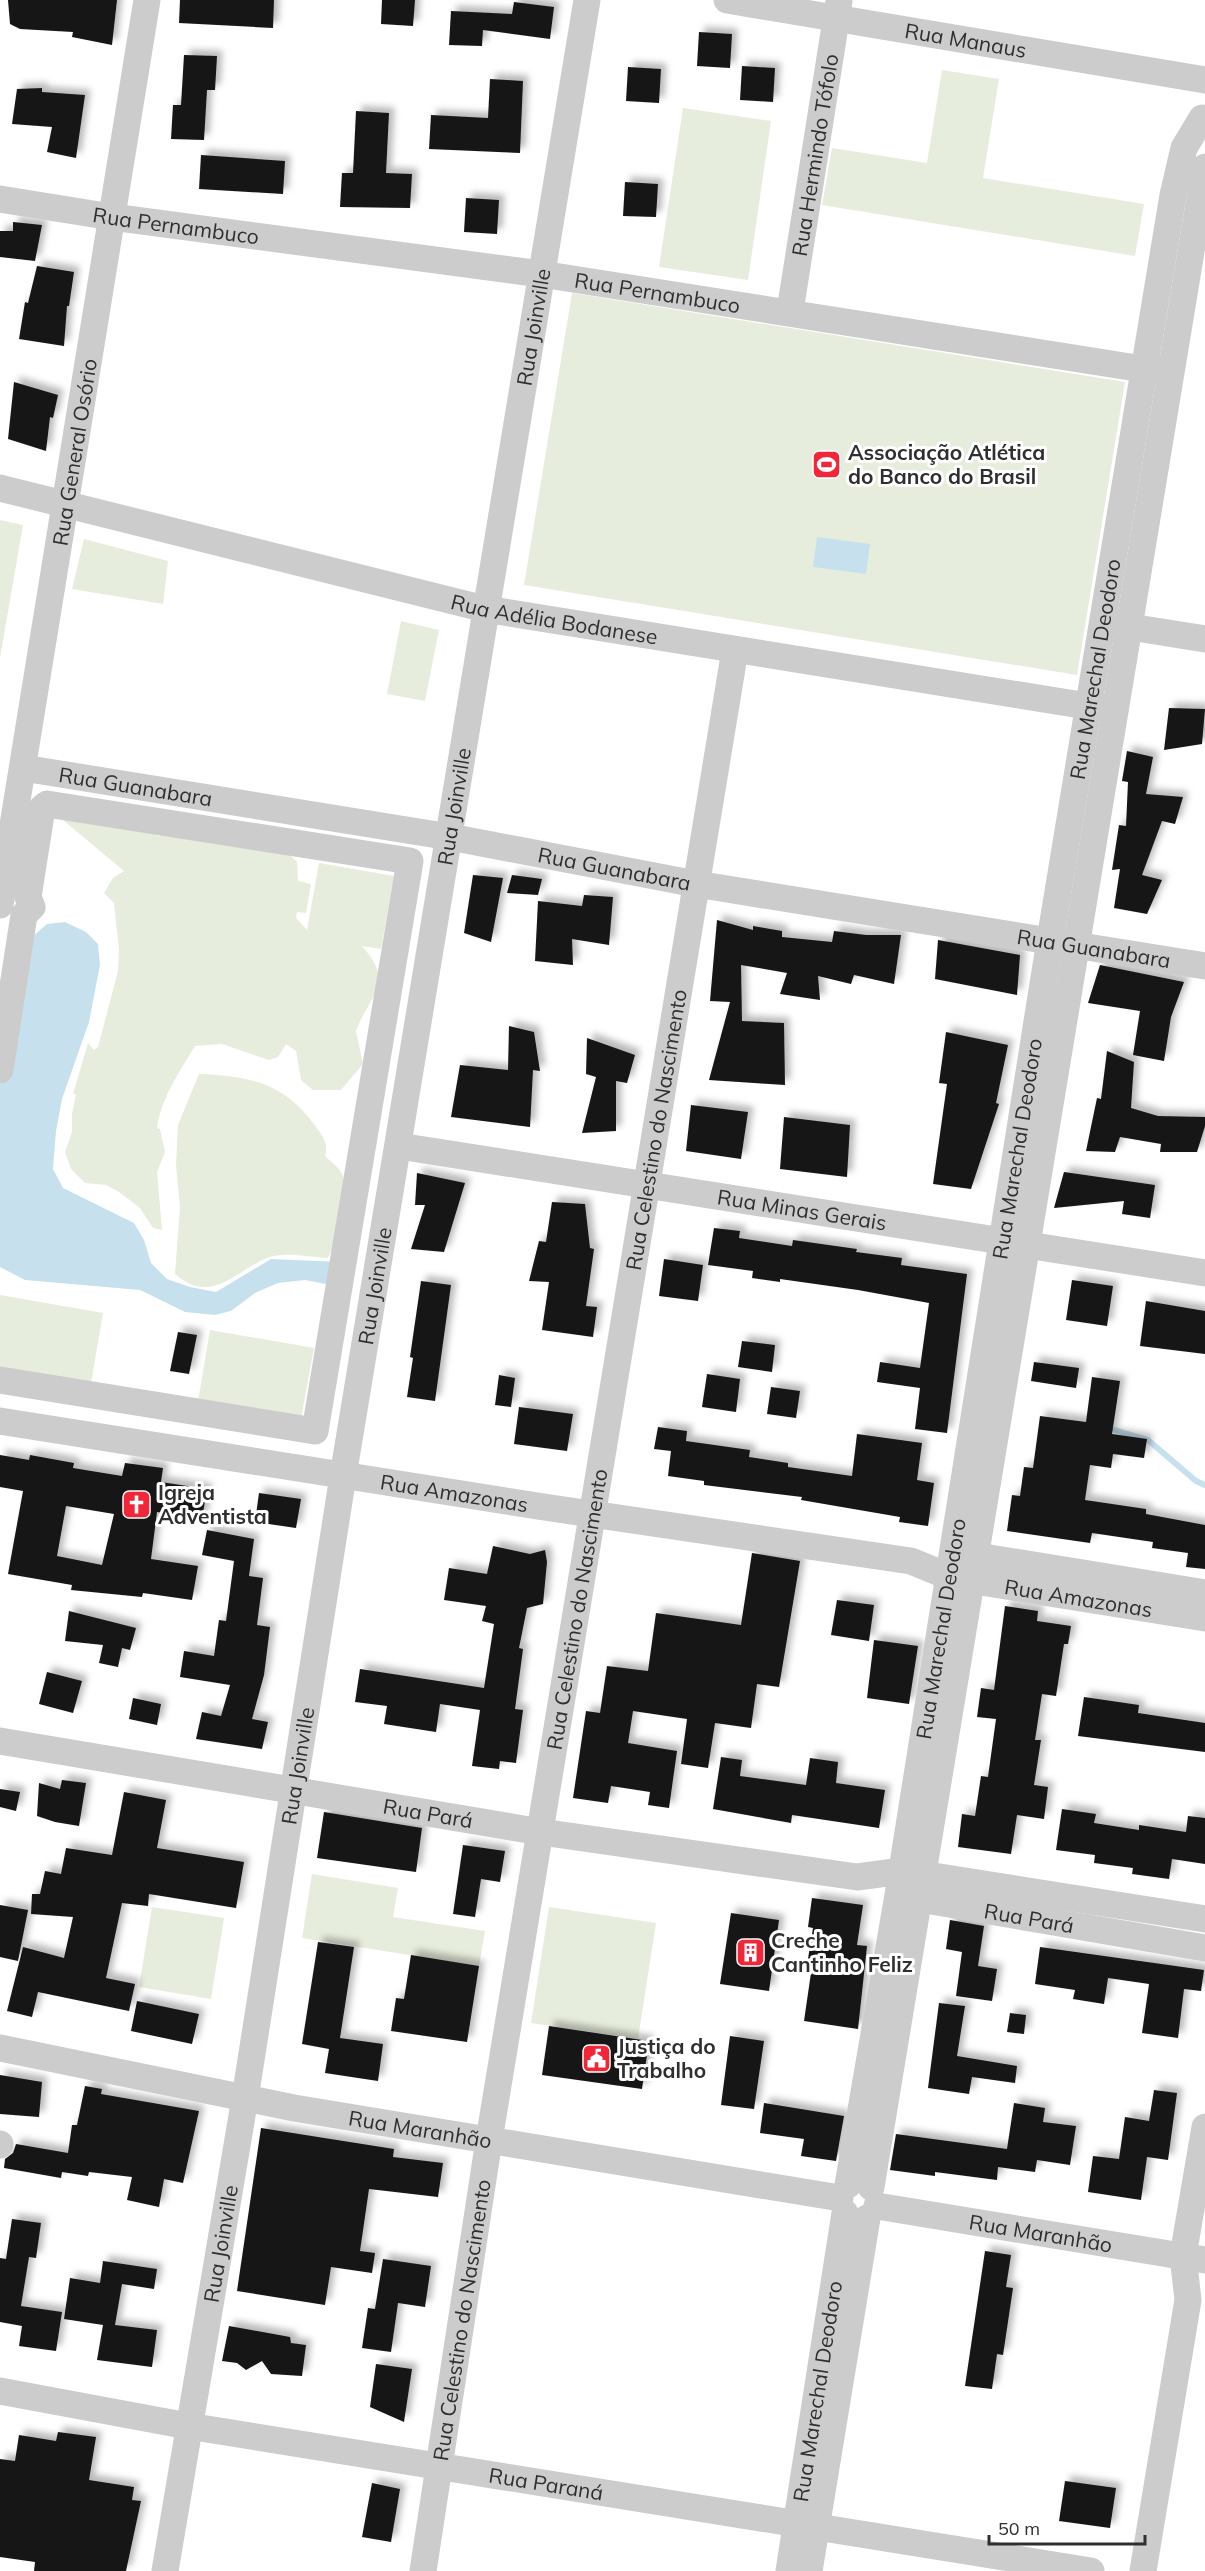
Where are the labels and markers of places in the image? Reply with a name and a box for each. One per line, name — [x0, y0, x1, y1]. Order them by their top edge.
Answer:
place label: Associação Atlética do Banco do Brasil — [848, 439, 1045, 489]
sports icon: Associação Atlética do Banco do Brasil — [811, 448, 843, 480]
place label: Igreja Adventista — [158, 1479, 267, 1529]
church icon: Igreja Adventista — [121, 1488, 153, 1520]
place label: Creche Cantinho Feliz — [771, 1927, 913, 1977]
building icon: Creche Cantinho Feliz — [734, 1936, 766, 1968]
place label: Justiça do Trabalho — [617, 2033, 716, 2083]
public building icon: Justiça do Trabalho — [580, 2042, 612, 2074]

